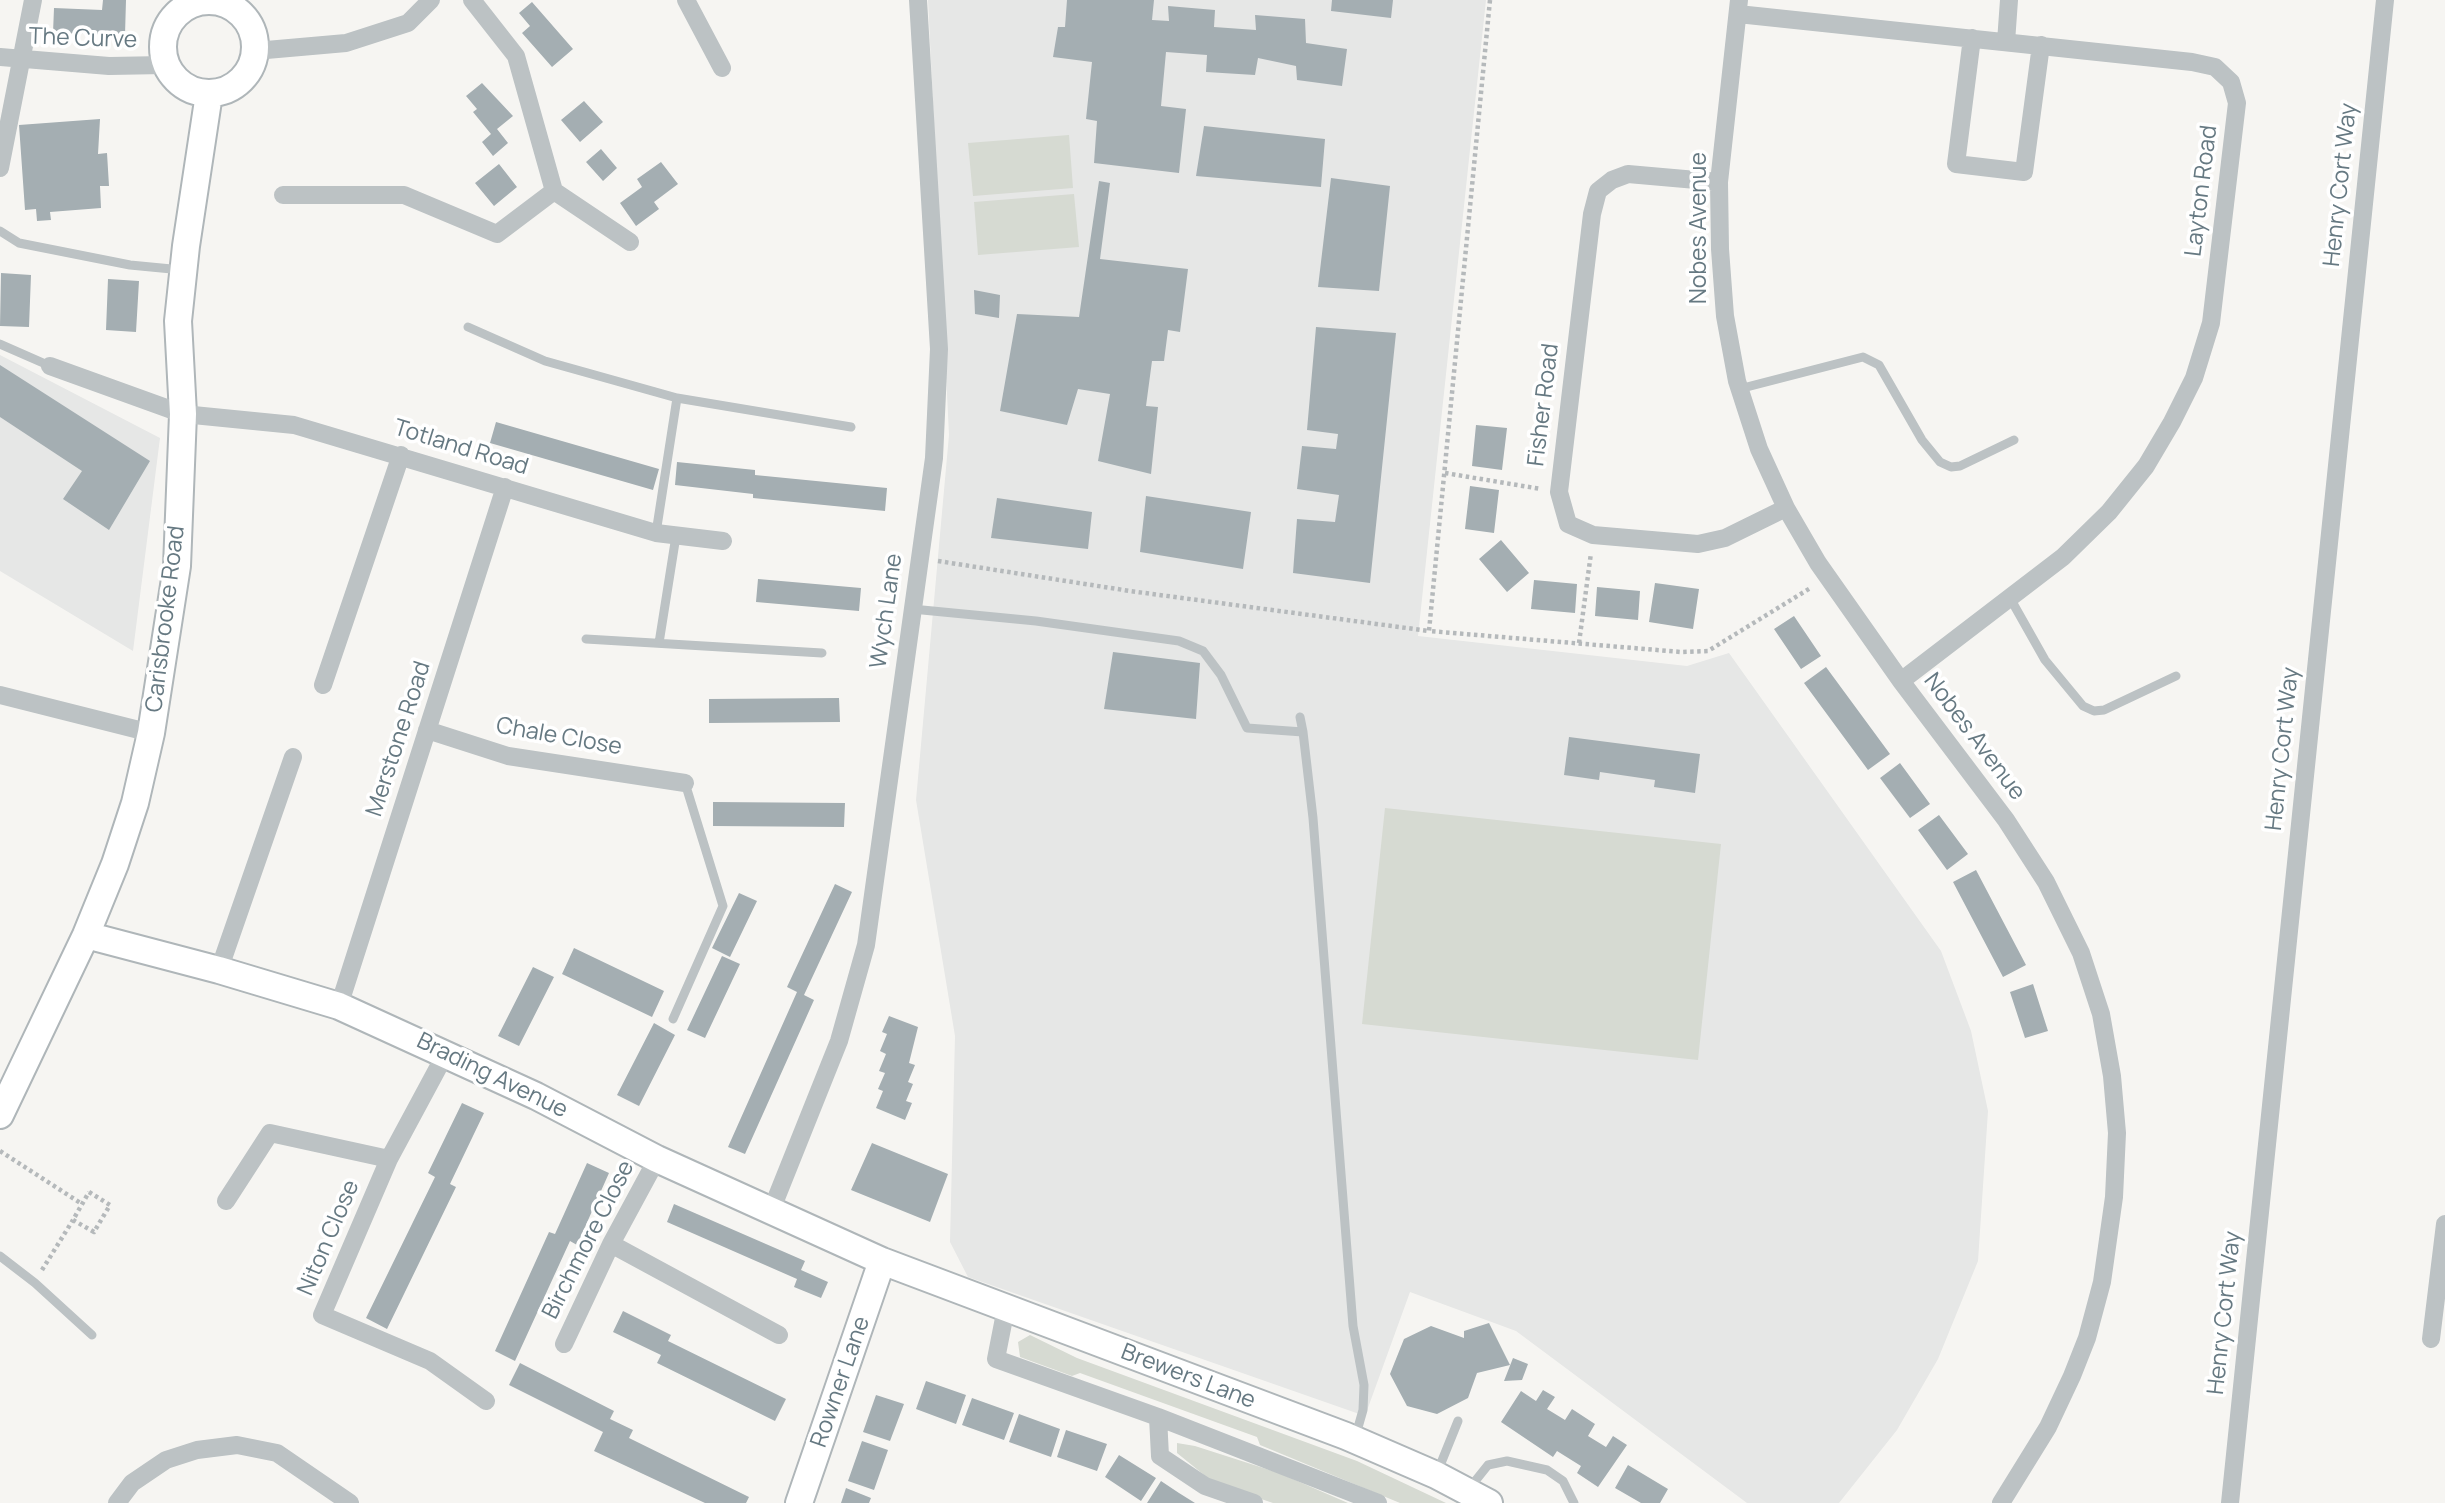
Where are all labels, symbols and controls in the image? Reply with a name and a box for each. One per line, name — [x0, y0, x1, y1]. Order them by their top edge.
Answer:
street label: The Curve — [28, 23, 138, 55]
street label: Henry Cort Way — [2319, 102, 2363, 268]
street label: Layton Road — [2180, 124, 2224, 258]
street label: Nobes Avenue — [1686, 152, 1714, 304]
street label: Fisher Road — [1523, 342, 1565, 468]
street label: Totland Road — [390, 414, 532, 482]
street label: Carisbrooke Road — [141, 524, 191, 714]
street label: Wych Lane — [865, 552, 909, 670]
street label: Merstone Road — [361, 658, 437, 820]
street label: Henry Cort Way — [2261, 666, 2305, 832]
street label: Nobes Avenue — [1917, 668, 2031, 806]
street label: Chale Close — [494, 712, 624, 762]
street label: Brading Avenue — [412, 1028, 572, 1124]
street label: Birchmore Close — [537, 1156, 641, 1324]
street label: Niton Close — [292, 1176, 366, 1300]
street label: Henry Cort Way — [2203, 1230, 2247, 1396]
street label: Rowner Lane — [806, 1313, 876, 1451]
street label: Brewers Lane — [1117, 1339, 1259, 1415]

